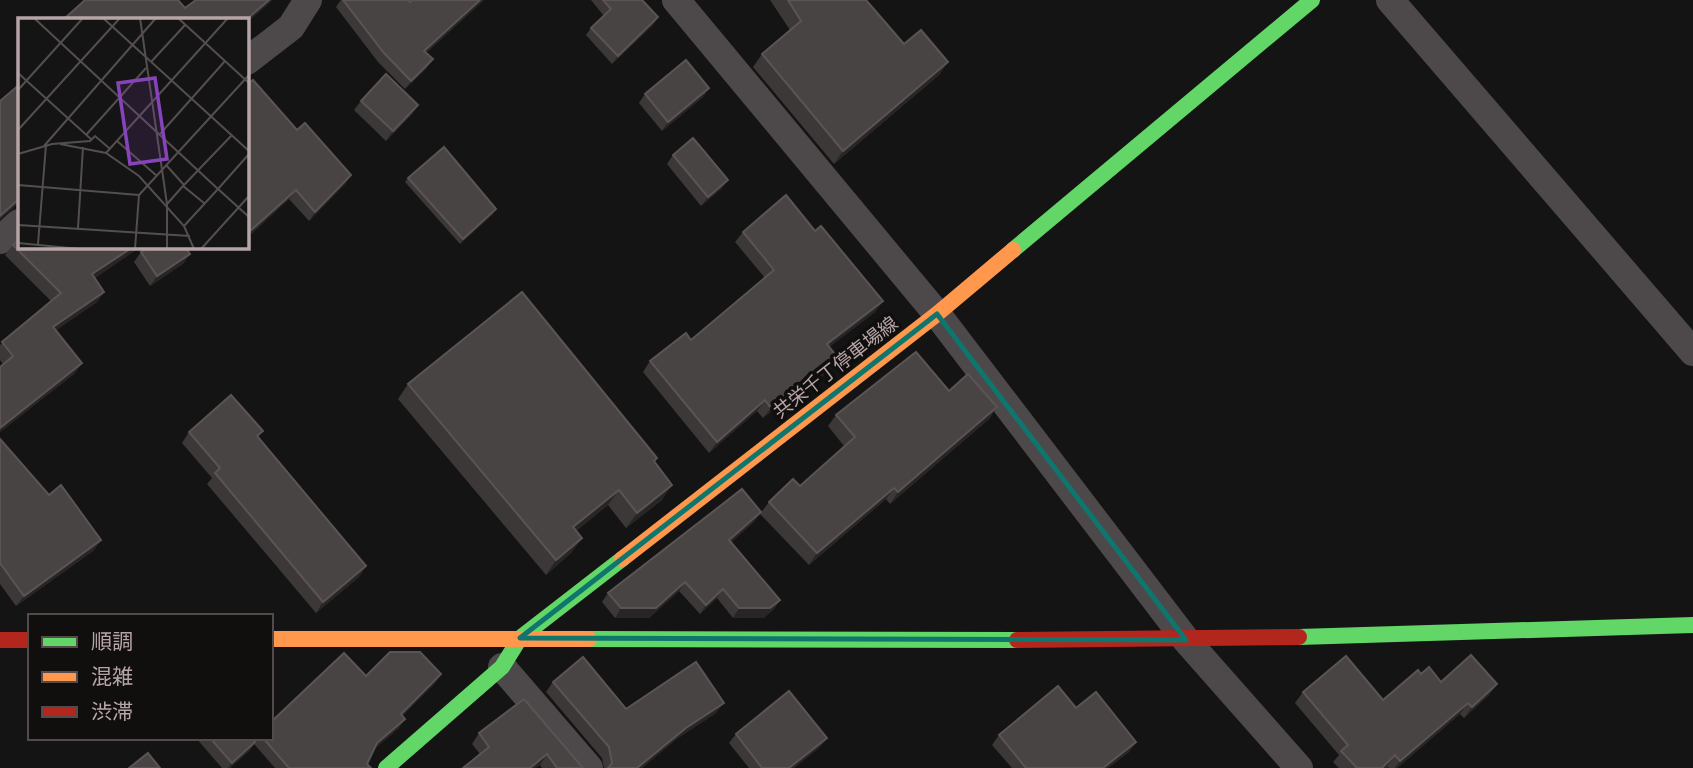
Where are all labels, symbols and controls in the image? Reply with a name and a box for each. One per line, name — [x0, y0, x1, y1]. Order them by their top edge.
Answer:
inset map — [18, 18, 248, 248]
street label: 共栄千丁停車場線 — [768, 311, 902, 422]
legend — [28, 614, 273, 740]
text: 順調 — [91, 628, 133, 653]
text: 混雑 — [91, 663, 133, 688]
text: 渋滞 — [91, 698, 133, 723]

